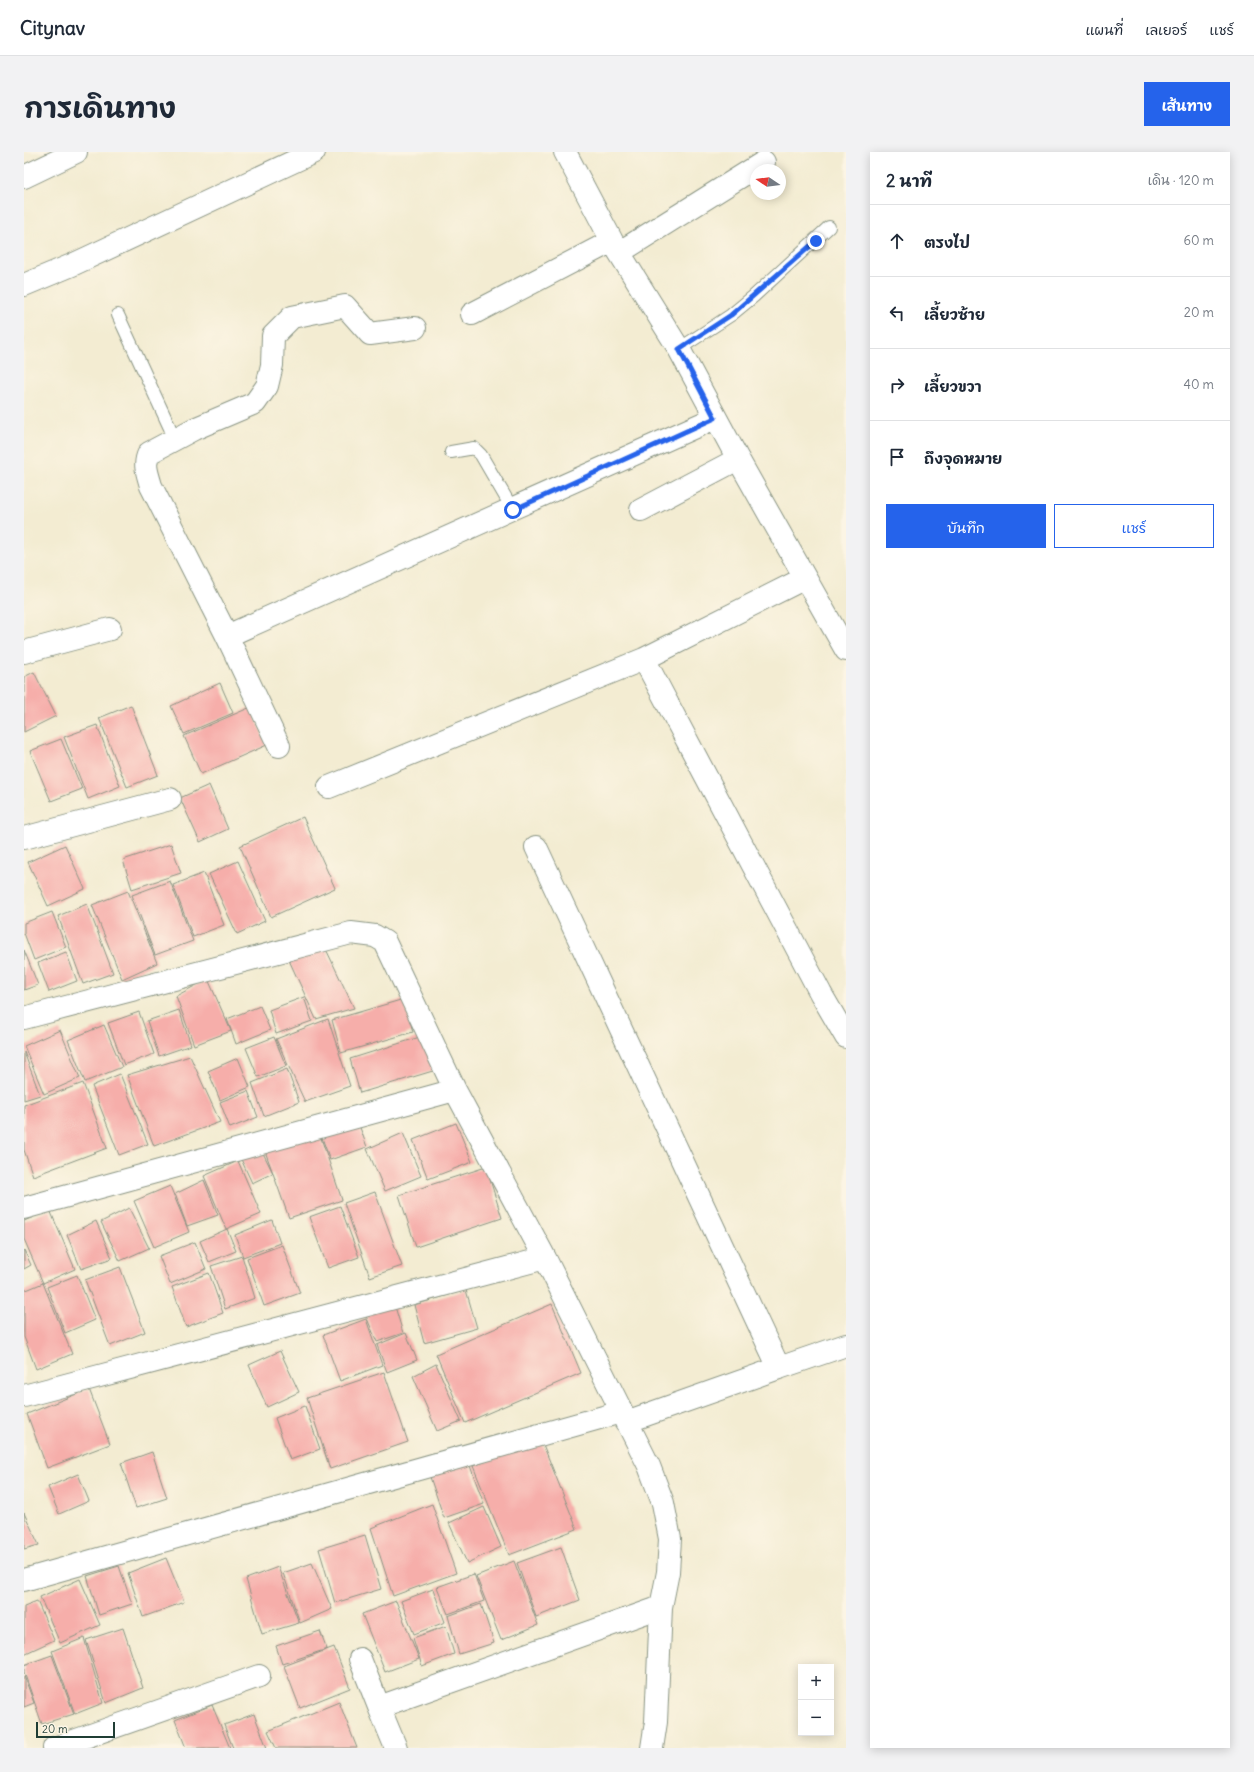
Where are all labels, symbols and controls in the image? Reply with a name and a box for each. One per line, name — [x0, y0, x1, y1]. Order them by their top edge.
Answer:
text: Citynav — [20, 16, 85, 40]
text: แผนที่ — [1085, 21, 1123, 39]
text: เลเยอร์ — [1145, 21, 1187, 39]
text: แชร์ — [1209, 21, 1234, 39]
button: เส้นทาง — [1144, 82, 1230, 126]
text: การเดินทาง — [24, 90, 176, 126]
north arrow — [750, 164, 786, 200]
text: 2 นาที — [886, 170, 932, 192]
text: เดิน · 120 m — [1148, 172, 1214, 189]
icon: ahead — [886, 230, 908, 252]
route end — [807, 232, 825, 250]
text: 60 m — [1183, 232, 1214, 249]
text: ตรงไป — [924, 233, 970, 252]
icon: left — [886, 302, 908, 324]
text: 20 m — [1184, 304, 1214, 321]
text: เลี้ยวซ้าย — [924, 305, 985, 324]
icon: right — [886, 374, 908, 396]
text: 40 m — [1183, 376, 1214, 393]
text: เลี้ยวขวา — [924, 377, 982, 396]
icon: arrive — [886, 446, 908, 468]
text: ถึงจุดหมาย — [924, 449, 1002, 468]
route start — [504, 501, 522, 519]
button: บันทึก — [886, 504, 1046, 548]
button: แชร์ — [1054, 504, 1214, 548]
map controls — [798, 1664, 834, 1736]
button: + — [798, 1664, 834, 1700]
button: − — [798, 1700, 834, 1736]
scale bar — [36, 1720, 115, 1739]
text: 20 m — [42, 1722, 68, 1736]

